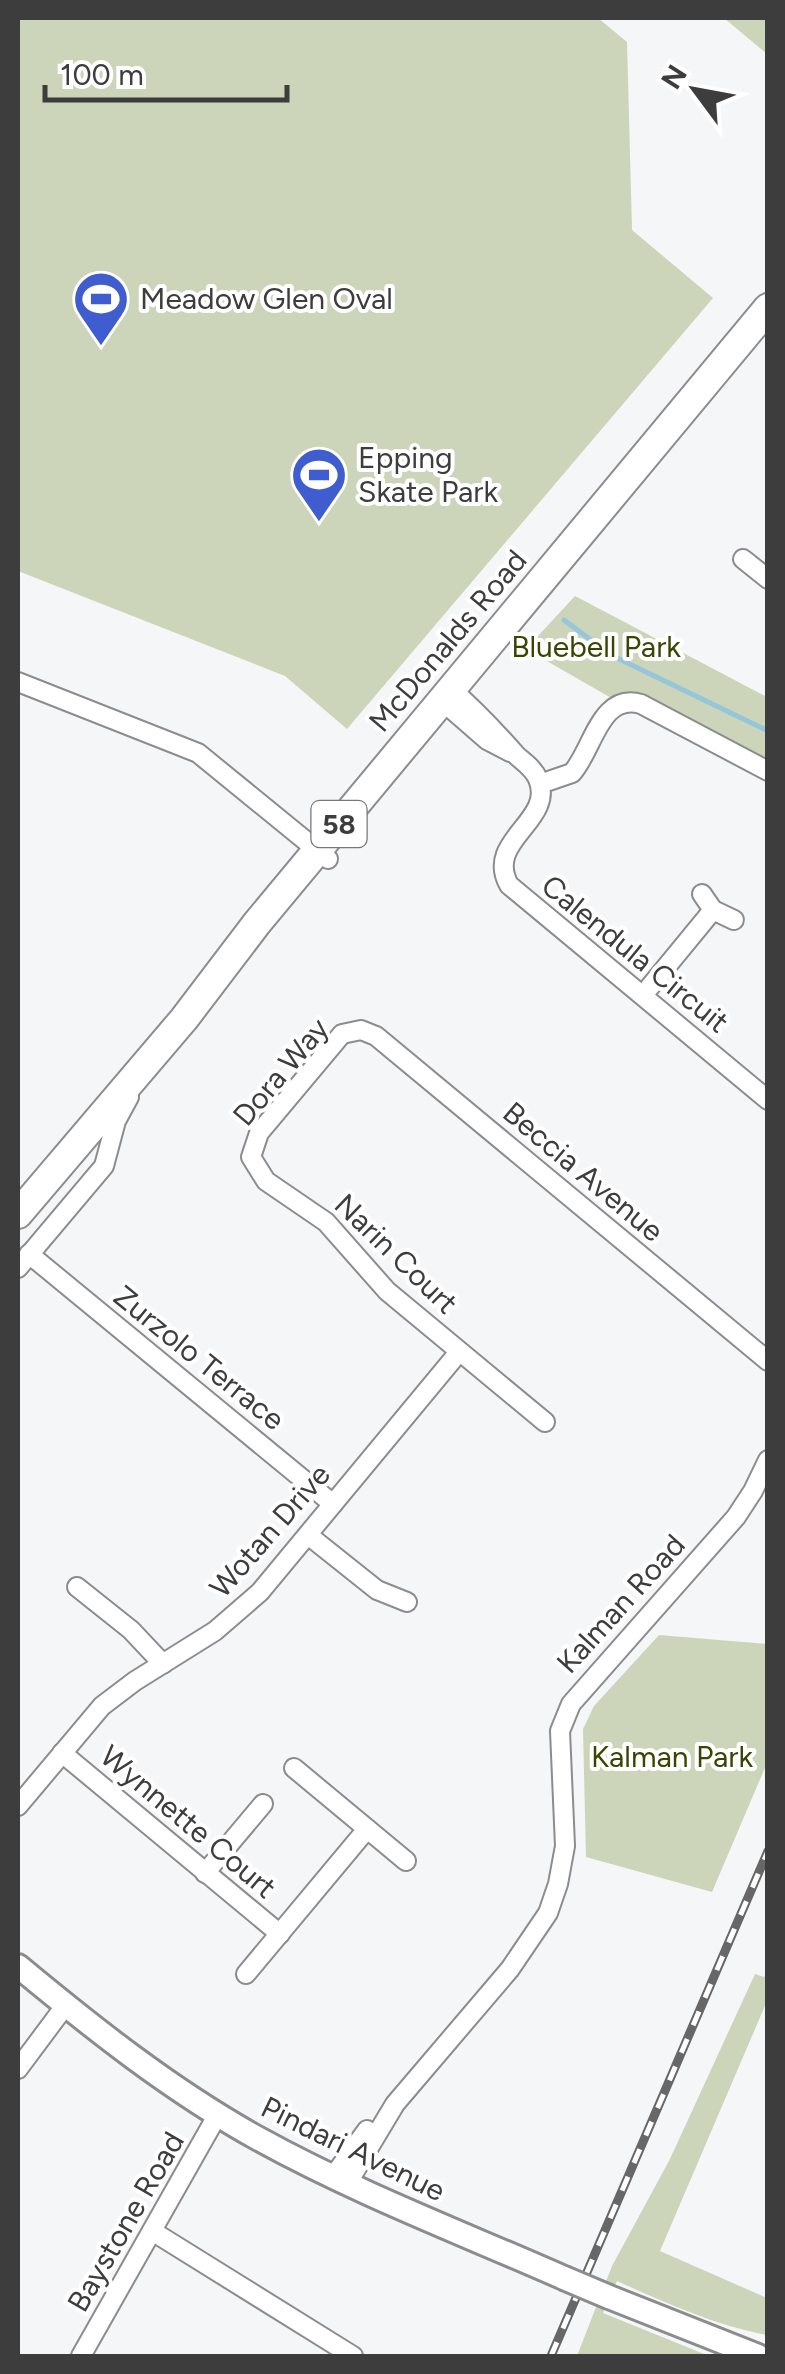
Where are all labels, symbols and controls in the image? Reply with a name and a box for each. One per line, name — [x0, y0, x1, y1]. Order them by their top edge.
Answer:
scale bar — [45, 40, 288, 102]
north arrow — [645, 40, 745, 140]
text: 100 m — [60, 56, 144, 93]
text: N — [654, 59, 694, 95]
sports icon: Meadow Glen Oval — [71, 269, 131, 348]
place label: Meadow Glen Oval — [140, 280, 393, 317]
place label: Epping Skate Park — [358, 439, 499, 510]
sports icon: Epping Skate Park — [289, 445, 349, 524]
street label: McDonalds Road — [361, 542, 535, 739]
park label: Bluebell Park — [511, 628, 681, 665]
road number: 58 — [312, 801, 366, 847]
street label: Calendula Circuit — [534, 867, 736, 1040]
street label: Dora Way — [225, 1010, 336, 1133]
street label: Beccia Avenue — [495, 1094, 671, 1250]
street label: Narin Court — [327, 1186, 466, 1321]
street label: Zurzolo Terrace — [106, 1277, 292, 1438]
street label: Wotan Drive — [202, 1456, 338, 1605]
street label: Kalman Road — [549, 1527, 693, 1681]
street label: Wynnette Court — [93, 1737, 284, 1906]
park label: Kalman Park — [591, 1738, 753, 1775]
street label: Pindari Avenue — [255, 2088, 451, 2209]
street label: Baystone Road — [59, 2125, 192, 2318]

